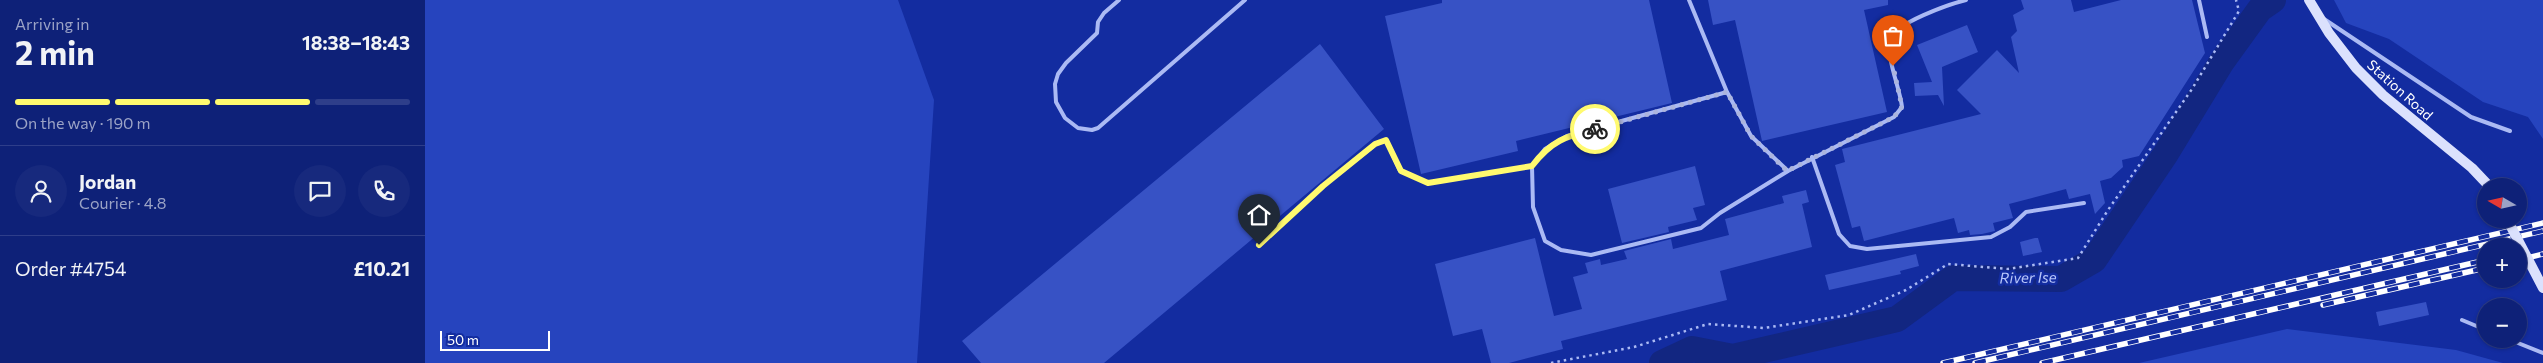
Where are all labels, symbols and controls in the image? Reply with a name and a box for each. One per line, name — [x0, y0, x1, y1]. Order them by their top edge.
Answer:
text: Arriving in — [15, 14, 89, 33]
pin — [1872, 15, 1914, 66]
icon: bag — [1879, 22, 1907, 50]
text: 18:38–18:43 — [302, 31, 410, 54]
text: 2 min — [15, 32, 95, 72]
street label: Station Road — [2364, 56, 2437, 123]
courier — [1570, 104, 1620, 154]
text: On the way · 190 m — [15, 113, 151, 132]
icon: bike — [1581, 115, 1609, 143]
button: person — [15, 165, 67, 217]
button: chat — [294, 165, 346, 217]
button: phone — [358, 165, 410, 217]
text: Jordan — [79, 170, 136, 193]
north arrow — [2477, 178, 2527, 228]
map controls — [2477, 178, 2527, 348]
text: Courier · 4.8 — [79, 193, 166, 212]
pin — [1238, 194, 1280, 245]
icon: home — [1245, 201, 1273, 229]
button: + — [2477, 238, 2527, 288]
text: Order #4754 — [15, 257, 126, 280]
text: £10.21 — [353, 257, 410, 280]
water label: River Ise — [1999, 268, 2057, 286]
button: − — [2477, 298, 2527, 348]
scale bar — [440, 328, 550, 351]
text: 50 m — [447, 331, 479, 348]

